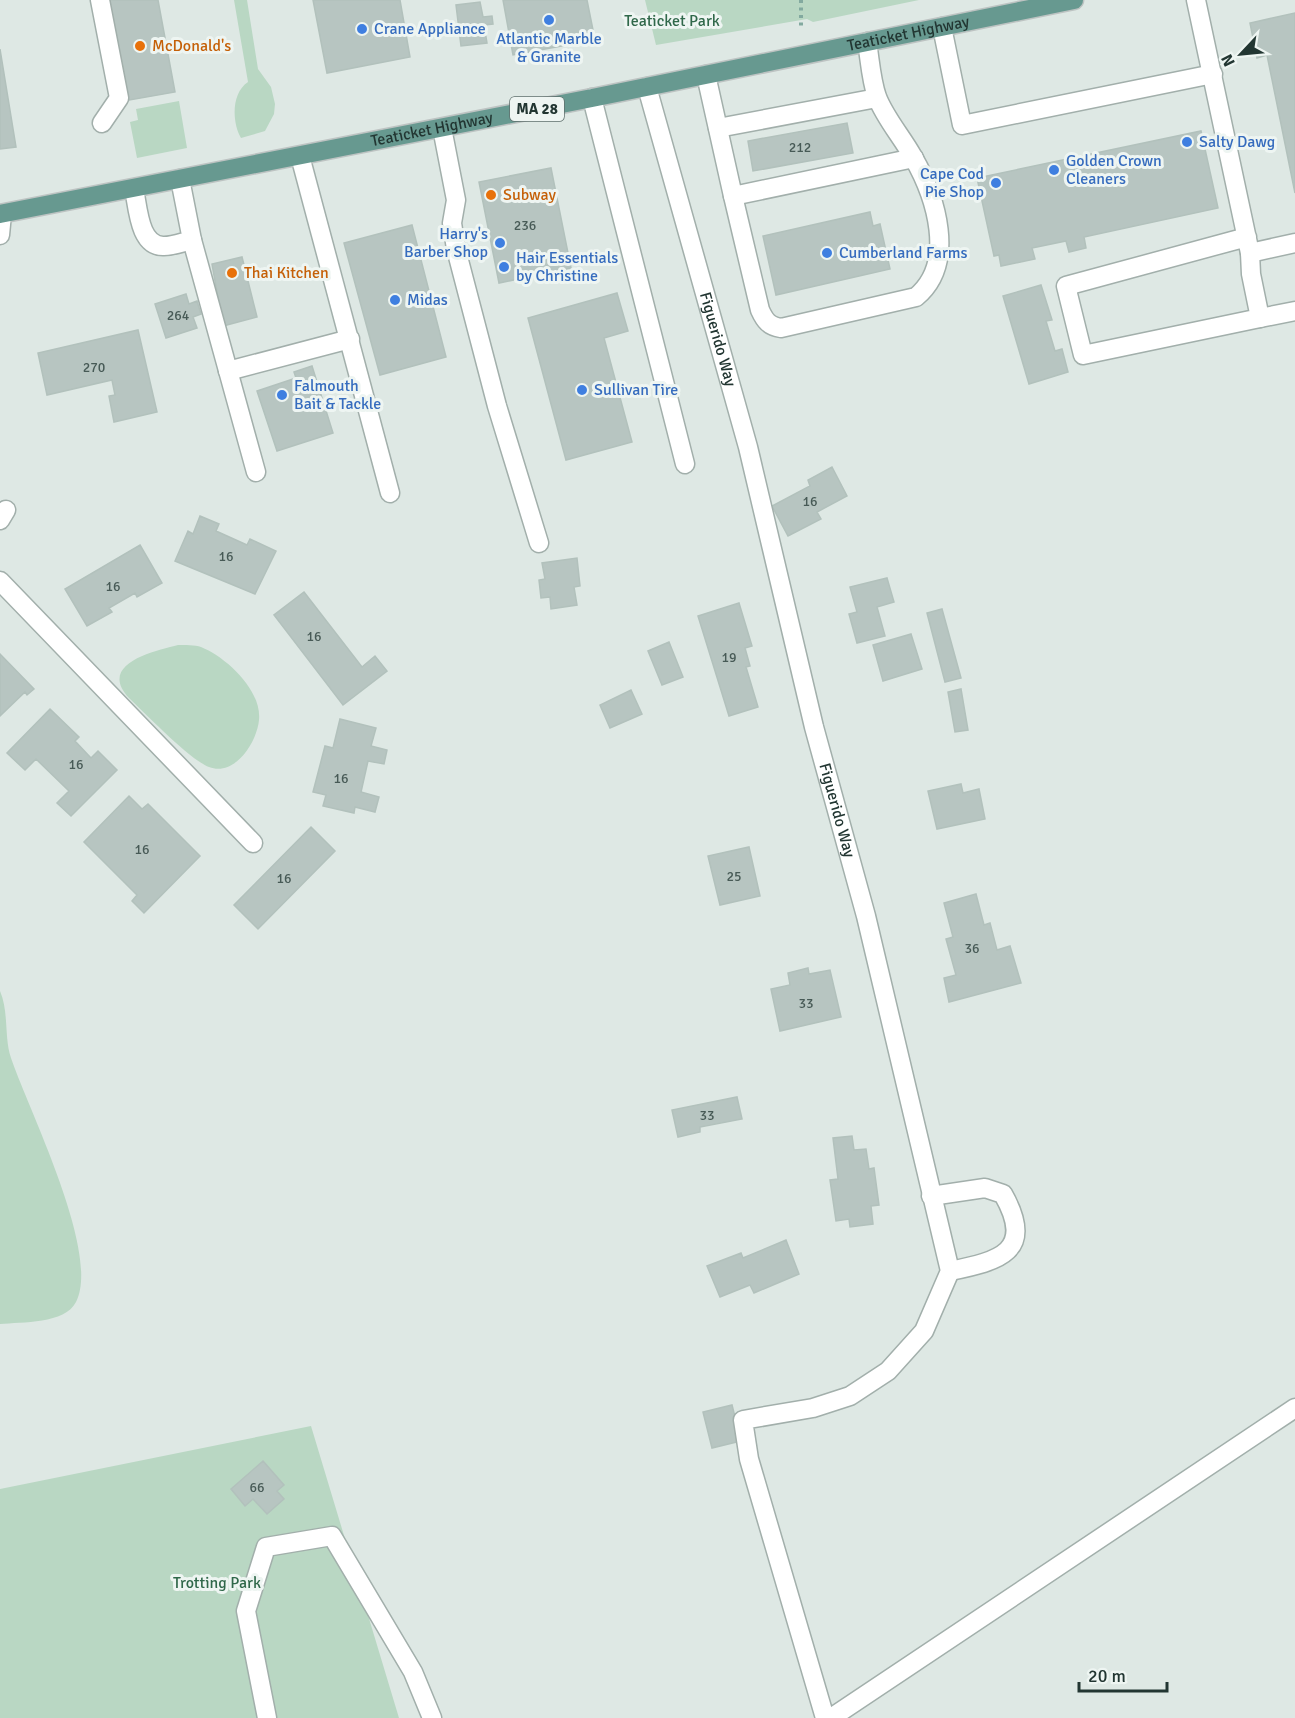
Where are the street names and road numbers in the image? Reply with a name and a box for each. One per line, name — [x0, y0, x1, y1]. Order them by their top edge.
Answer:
street label: Teaticket Highway — [846, 11, 971, 56]
road number: MA 28 — [510, 97, 564, 121]
street label: Teaticket Highway — [369, 108, 495, 151]
street label: Figuerido Way — [695, 290, 741, 389]
street label: Figuerido Way — [814, 761, 860, 860]

